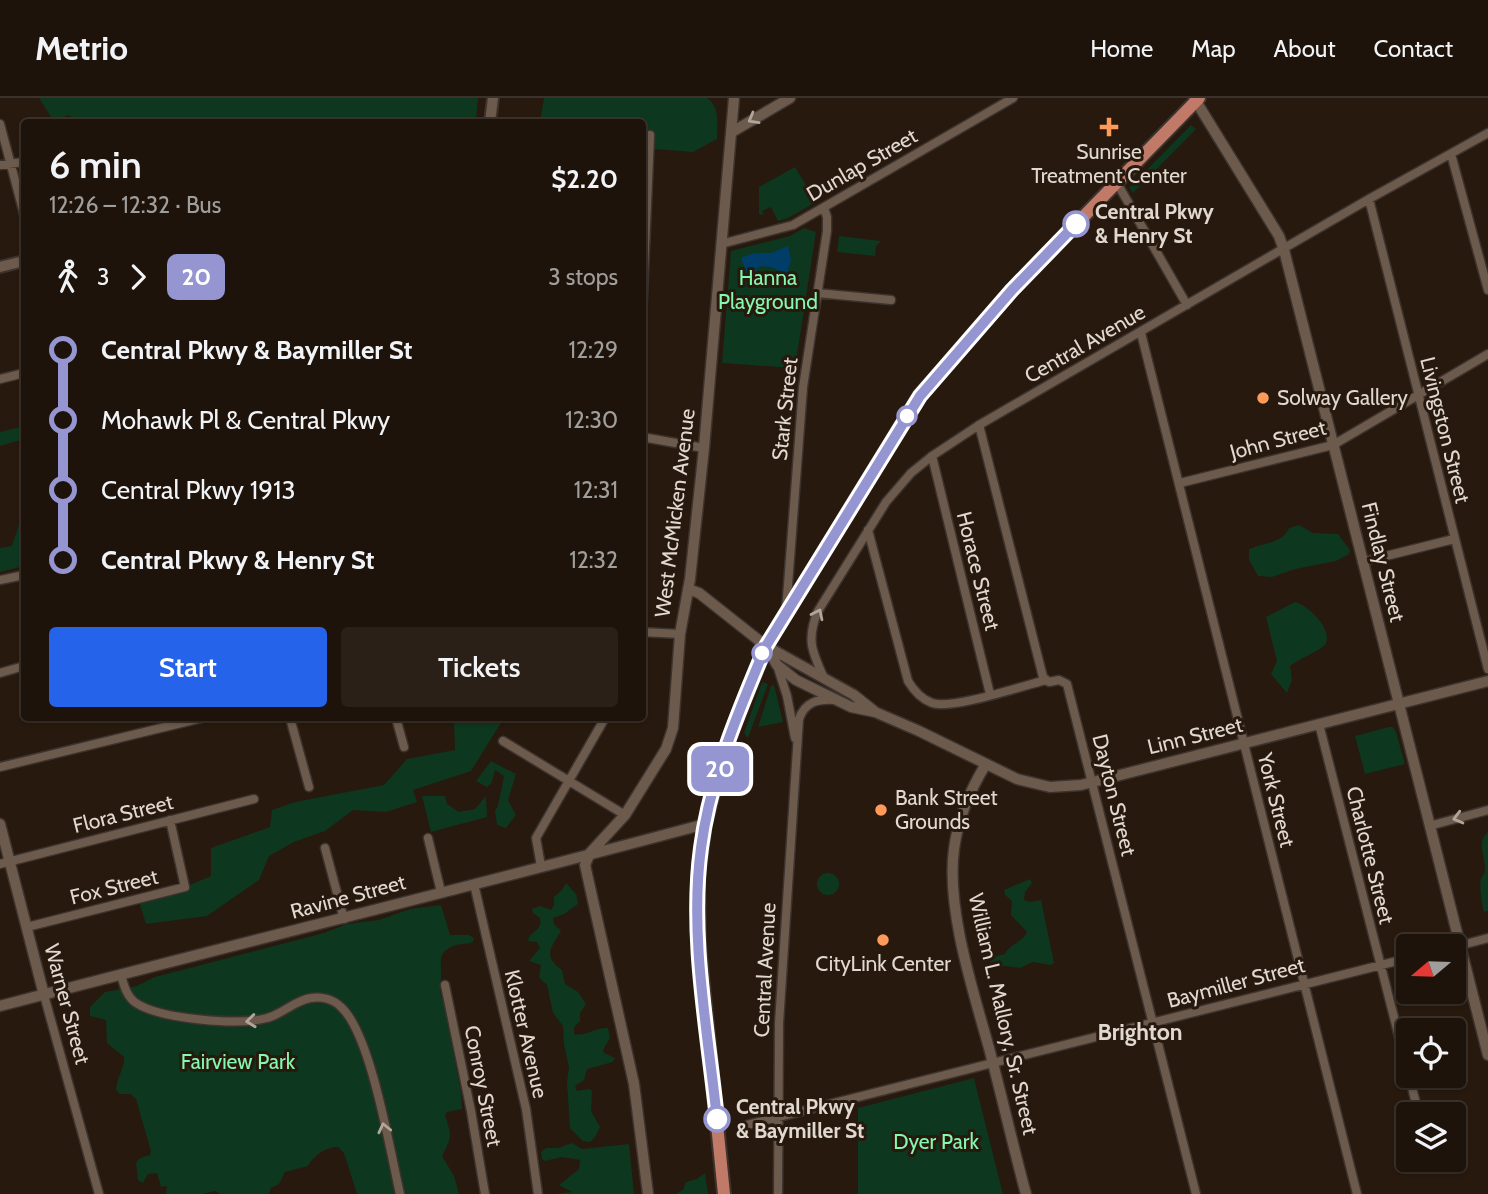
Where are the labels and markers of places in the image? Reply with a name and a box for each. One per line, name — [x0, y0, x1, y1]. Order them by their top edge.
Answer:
marker: Sunrise Treatment Center — [1099, 117, 1119, 137]
place label: Sunrise Treatment Center — [1031, 139, 1187, 188]
place label: Central Pkwy & Henry St — [1095, 199, 1214, 248]
marker: Central Pkwy & Henry St — [1063, 211, 1089, 237]
place label: Solway Gallery — [1277, 385, 1408, 410]
marker: Solway Gallery — [1255, 390, 1271, 406]
unlabelled marker — [897, 406, 917, 426]
unlabelled marker — [752, 643, 772, 663]
place label: Bank Street Grounds — [895, 785, 997, 834]
marker: Bank Street Grounds — [873, 802, 889, 818]
marker: CityLink Center — [875, 932, 891, 948]
place label: CityLink Center — [815, 951, 951, 976]
place label: Central Pkwy & Baymiller St — [736, 1094, 864, 1143]
marker: Central Pkwy & Baymiller St — [704, 1106, 730, 1132]

